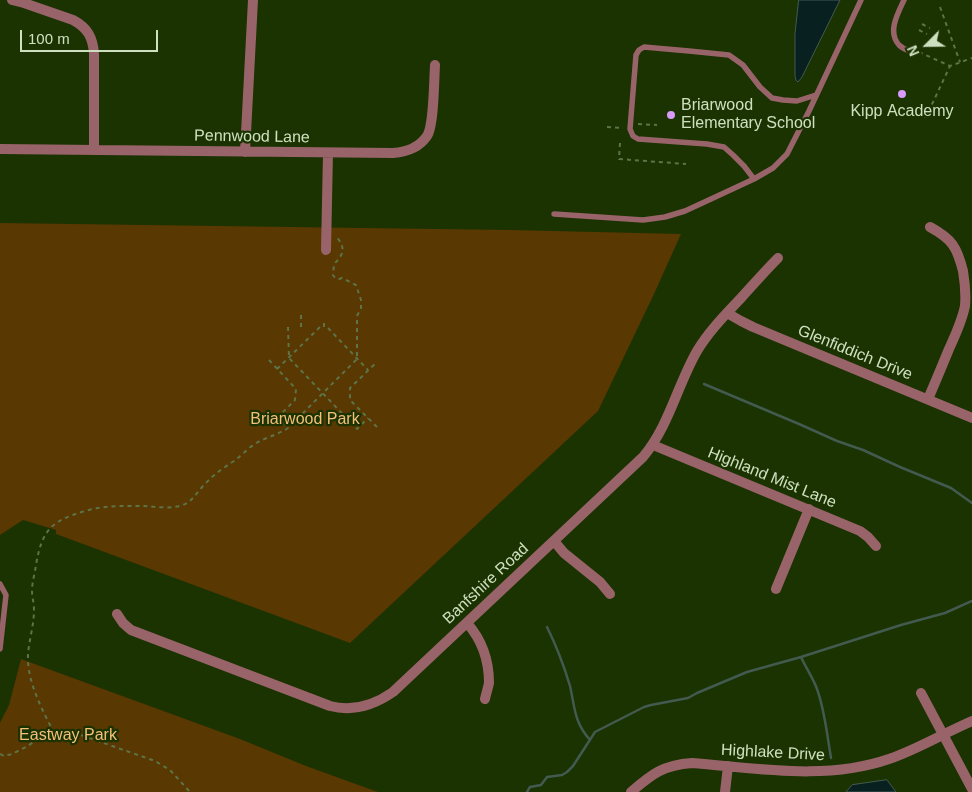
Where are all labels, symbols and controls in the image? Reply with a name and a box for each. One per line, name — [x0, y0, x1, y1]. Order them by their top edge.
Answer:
scale bar — [22, 20, 160, 52]
north arrow — [902, 20, 952, 70]
text: 100 m — [28, 30, 70, 47]
text: N — [904, 43, 923, 59]
marker: Kipp Academy — [896, 88, 908, 100]
place label: Briarwood Elementary School — [681, 96, 815, 134]
place label: Kipp Academy — [850, 102, 954, 122]
marker: Briarwood Elementary School — [665, 109, 677, 121]
street label: Pennwood Lane — [194, 126, 310, 148]
street label: Glenfiddich Drive — [795, 321, 915, 385]
park label: Briarwood Park — [250, 410, 360, 430]
street label: Highland Mist Lane — [705, 443, 839, 513]
street label: Banfshire Road — [439, 539, 533, 629]
park label: Eastway Park — [19, 726, 117, 746]
street label: Highlake Drive — [721, 741, 825, 765]

